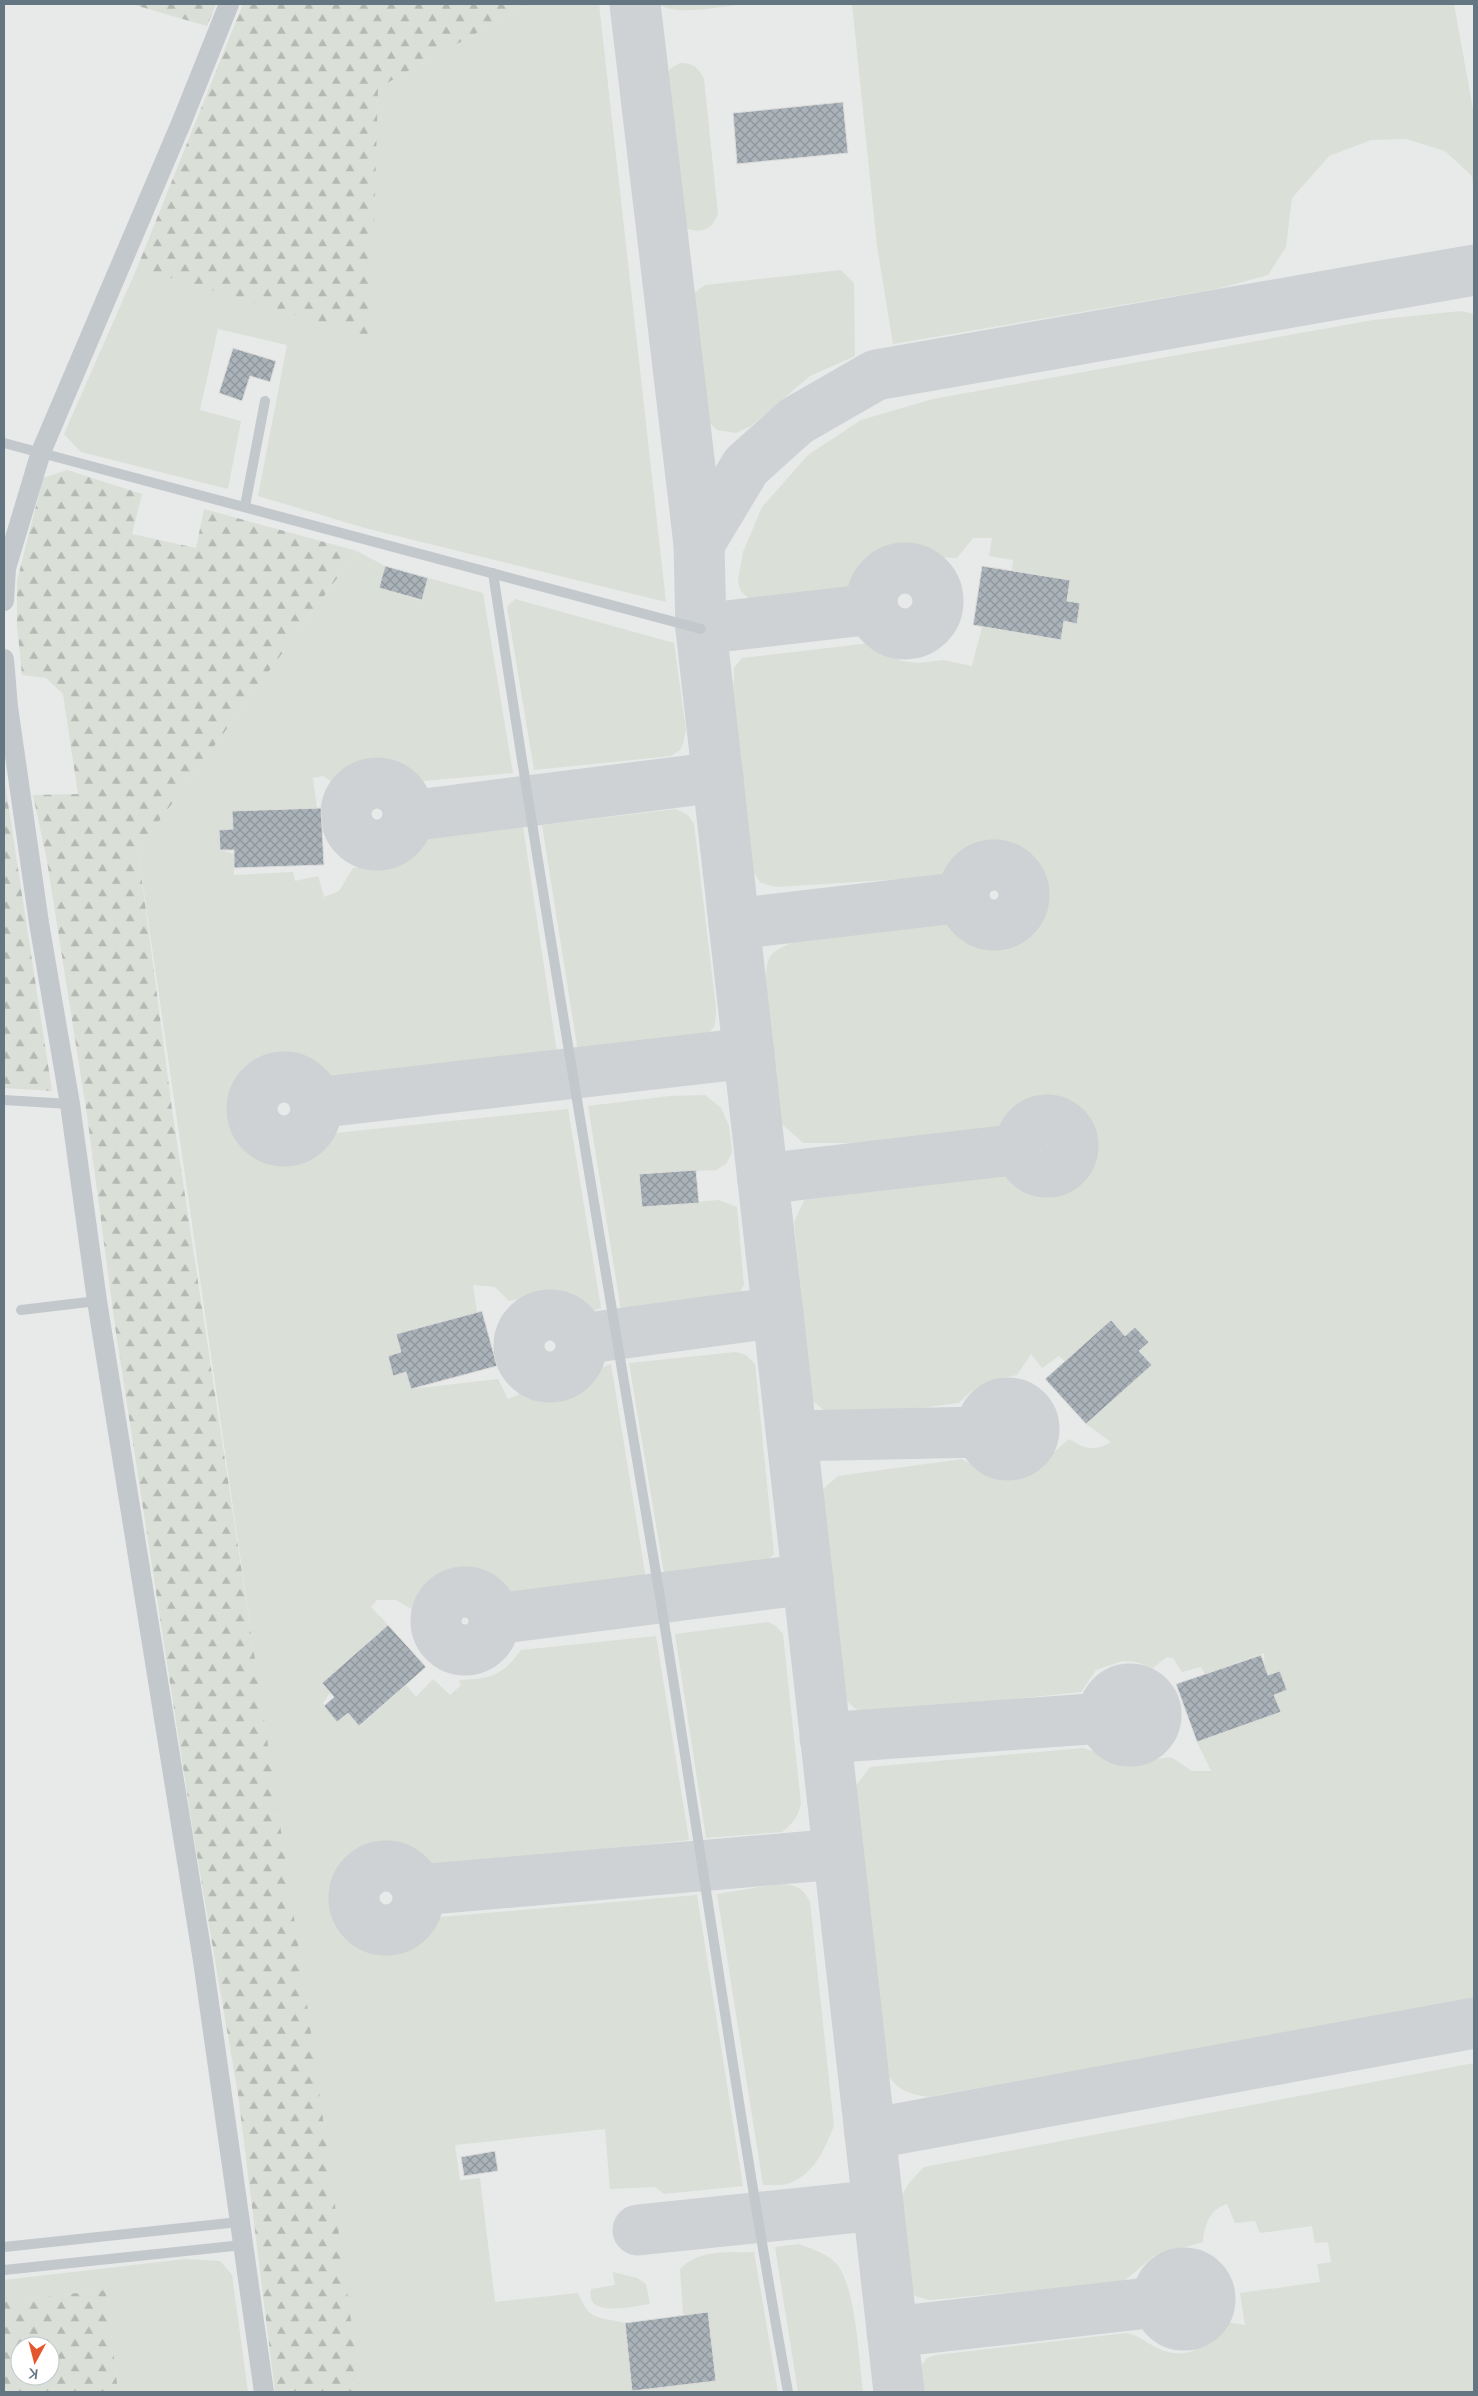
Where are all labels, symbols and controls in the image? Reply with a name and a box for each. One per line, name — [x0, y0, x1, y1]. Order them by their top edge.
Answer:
north arrow — [10, 2336, 60, 2386]
text: K — [27, 2364, 39, 2383]

